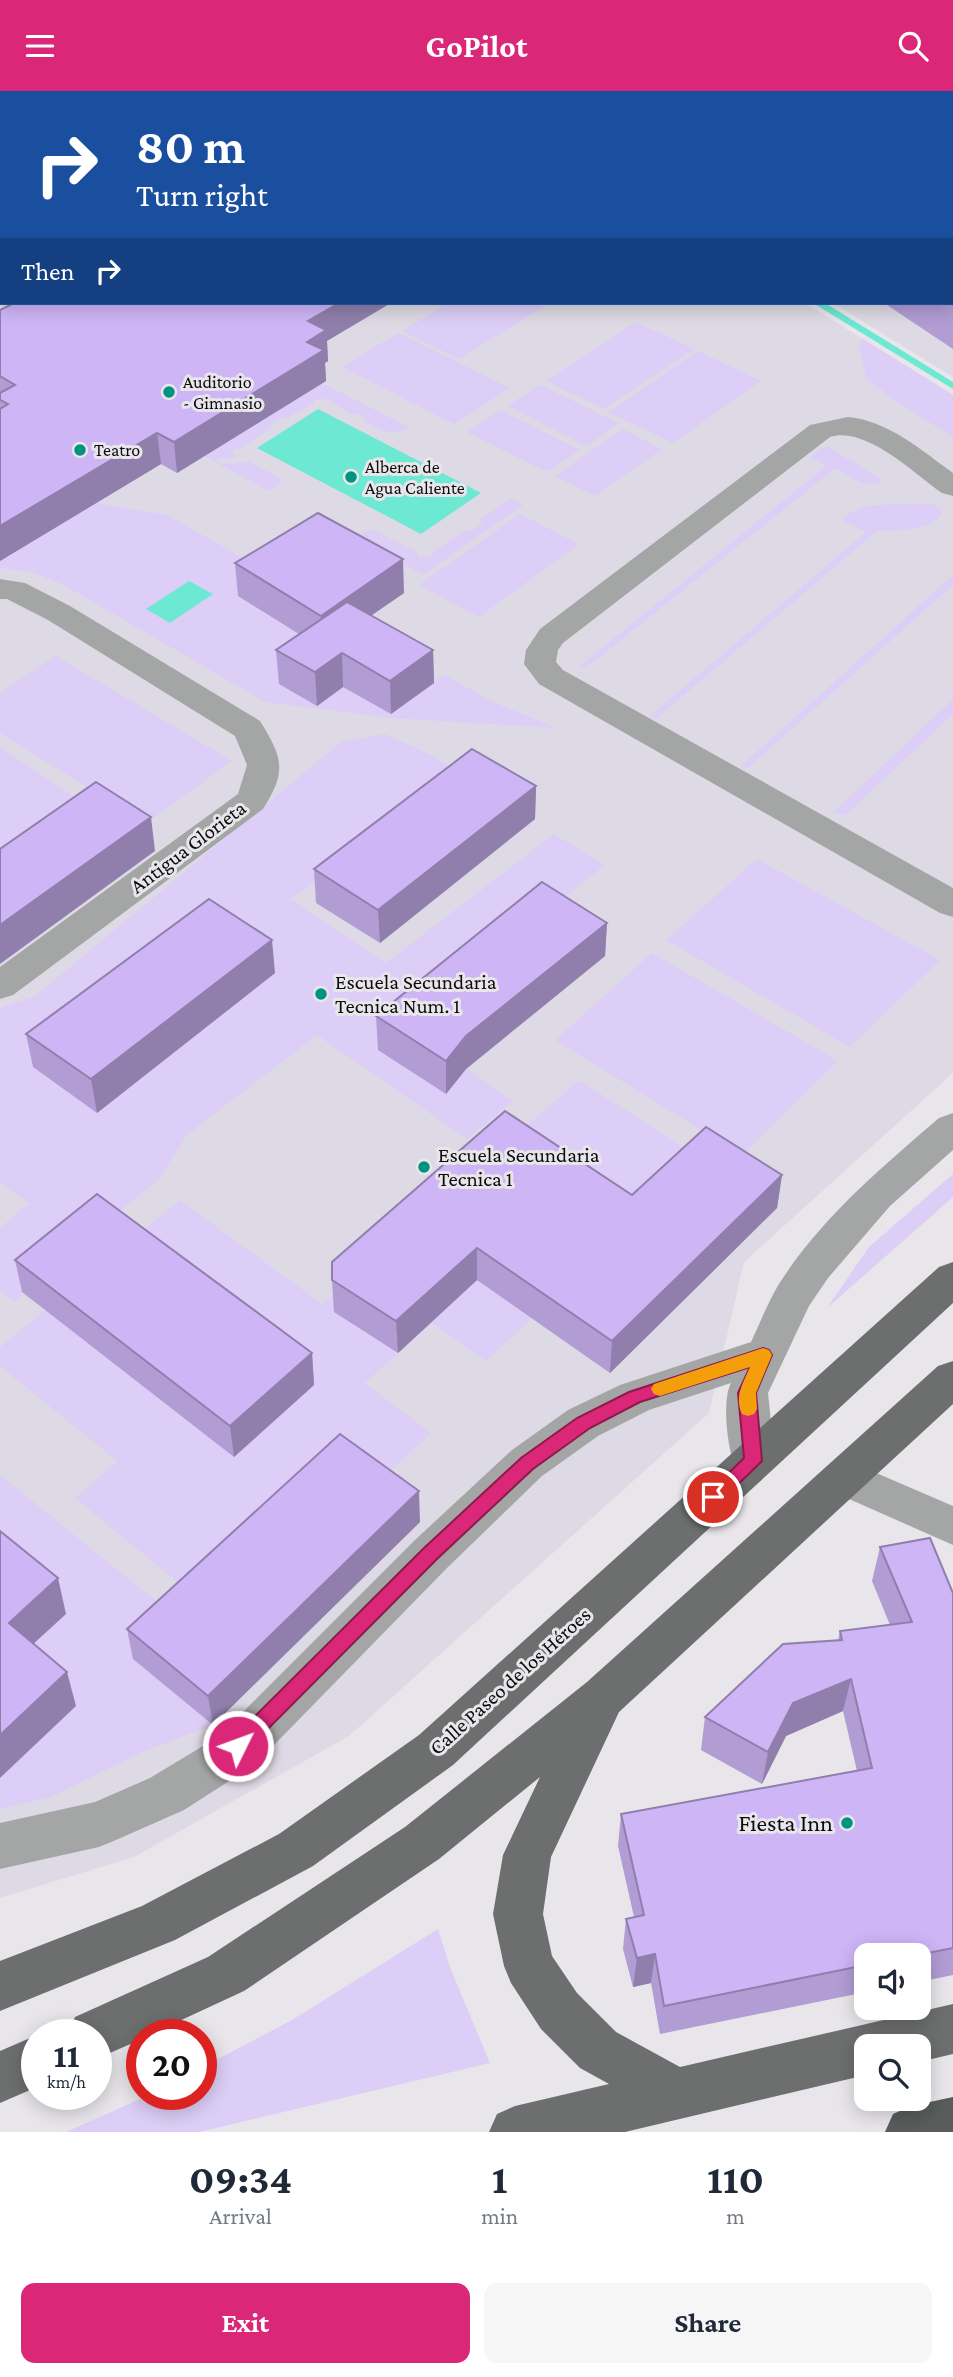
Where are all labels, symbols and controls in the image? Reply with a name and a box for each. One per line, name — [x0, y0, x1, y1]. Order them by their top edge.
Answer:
icon: menu — [21, 27, 59, 65]
icon: search — [894, 27, 932, 65]
text: GoPilot — [426, 28, 527, 64]
icon: right — [21, 119, 112, 210]
text: 80 m — [136, 119, 245, 174]
text: Turn right — [136, 177, 268, 213]
icon: right — [89, 252, 127, 290]
text: Then — [21, 257, 75, 286]
place label: Auditorio - Gimnasio — [183, 372, 262, 413]
marker: Auditorio - Gimnasio — [161, 384, 177, 400]
place label: Teatro — [94, 440, 140, 460]
marker: Teatro — [72, 442, 88, 458]
place label: Alberca de Agua Caliente — [365, 457, 465, 498]
marker: Alberca de Agua Caliente — [343, 469, 359, 485]
street label: Antigua Glorieta — [125, 796, 251, 898]
place label: Escuela Secundaria Tecnica Num. 1 — [335, 970, 497, 1018]
marker: Escuela Secundaria Tecnica Num. 1 — [313, 986, 329, 1002]
place label: Escuela Secundaria Tecnica 1 — [438, 1143, 600, 1191]
marker: Escuela Secundaria Tecnica 1 — [416, 1159, 432, 1175]
pin — [683, 1467, 743, 1527]
icon: arrive — [694, 1478, 732, 1516]
street label: Calle Paseo de los Héroes — [425, 1602, 595, 1760]
position arrow — [201, 1709, 275, 1783]
place label: Fiesta Inn — [739, 1809, 833, 1836]
marker: Fiesta Inn — [839, 1815, 855, 1831]
map controls — [854, 1943, 931, 2111]
button: sound — [854, 1943, 931, 2020]
speed limit sign: 20 — [126, 2019, 217, 2110]
button: search — [854, 2034, 931, 2111]
text: 11 — [53, 2036, 80, 2075]
text: km/h — [47, 2072, 86, 2092]
text: 09:34 — [189, 2155, 292, 2202]
text: 1 — [492, 2155, 508, 2202]
text: 110 — [707, 2155, 764, 2202]
text: Arrival — [209, 2203, 272, 2229]
text: min — [481, 2203, 518, 2229]
text: m — [726, 2203, 745, 2229]
button: Exit — [21, 2283, 470, 2363]
button: Share — [484, 2283, 932, 2363]

